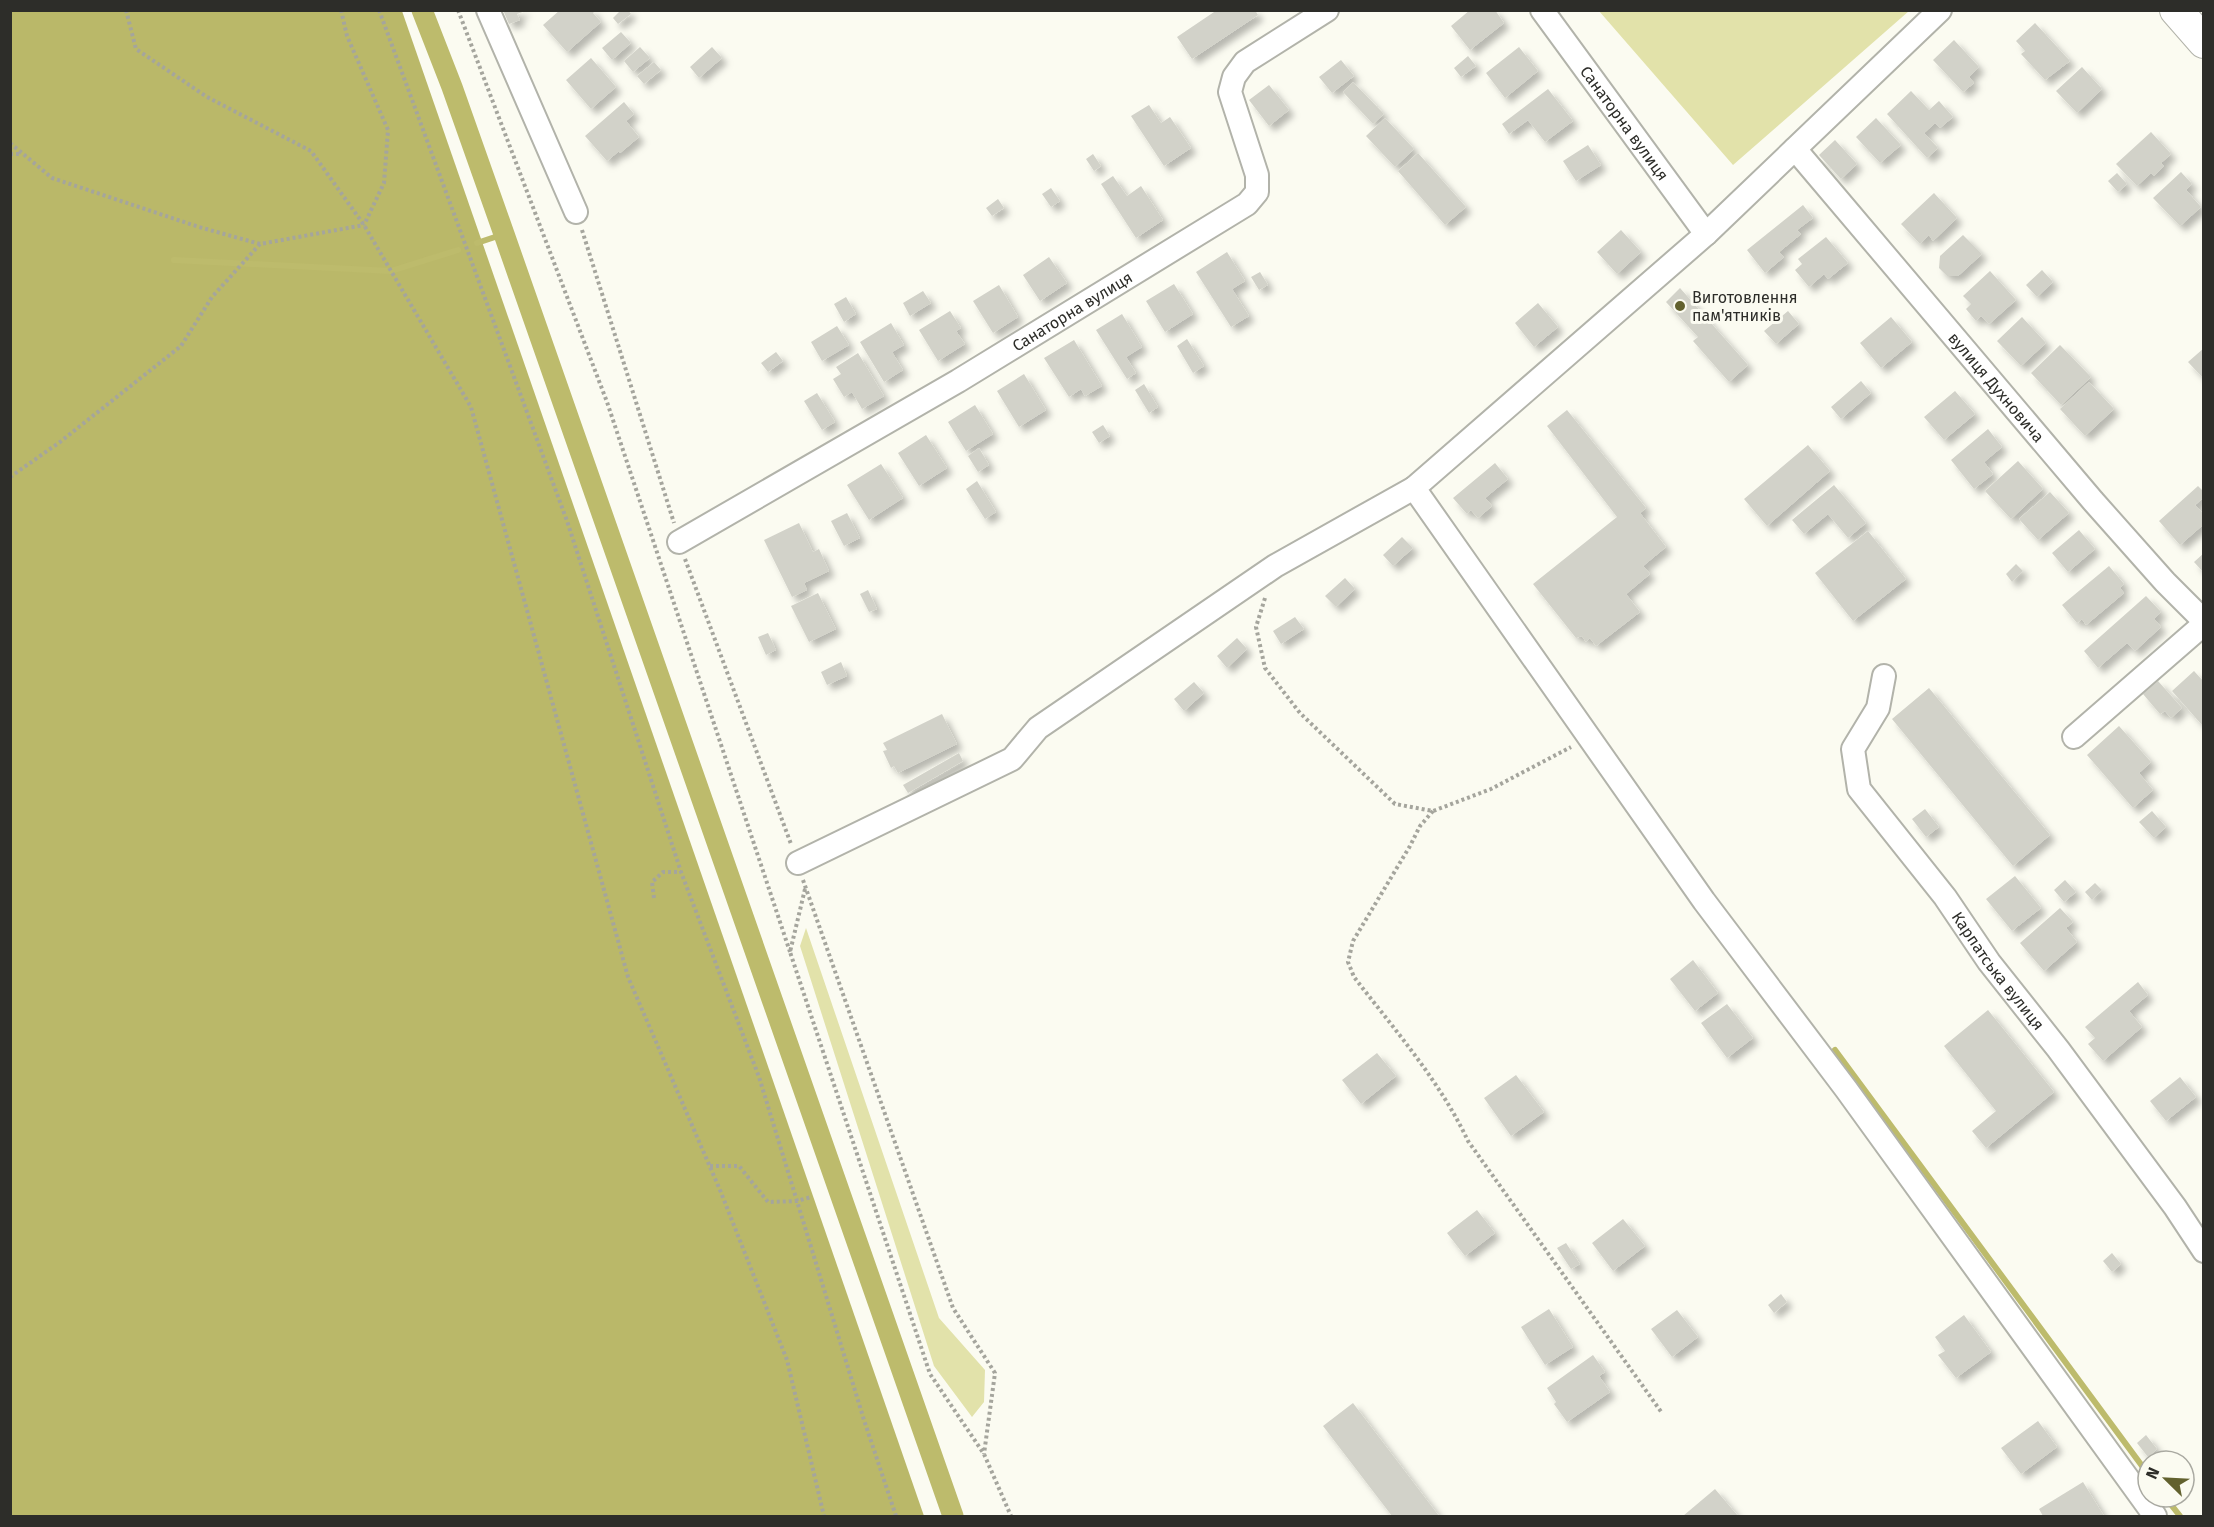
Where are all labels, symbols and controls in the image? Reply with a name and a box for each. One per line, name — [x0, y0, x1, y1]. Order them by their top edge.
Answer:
street label: Санаторна вулиця — [1577, 62, 1673, 184]
street label: Санаторна вулиця — [1009, 267, 1136, 355]
place label: Виготовлення пам'ятників — [1692, 288, 1798, 325]
marker: Виготовлення пам'ятників — [1673, 299, 1687, 313]
street label: вулиця Духновича — [1945, 328, 2048, 446]
street label: Карпатська вулиця — [1948, 908, 2049, 1034]
north arrow — [2136, 1449, 2196, 1509]
text: N — [2142, 1464, 2164, 1482]

